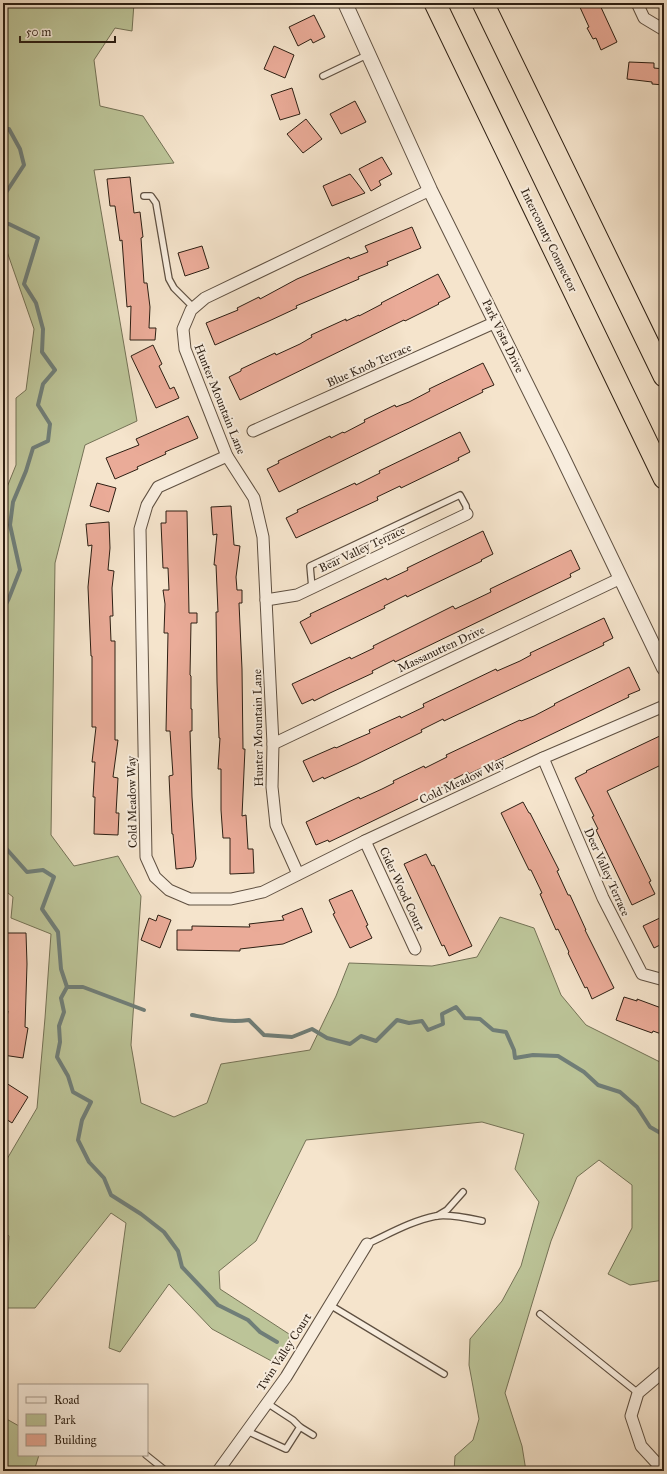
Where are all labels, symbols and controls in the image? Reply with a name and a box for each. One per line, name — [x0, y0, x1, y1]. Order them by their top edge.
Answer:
scale bar — [20, 18, 115, 44]
text: 50 m — [26, 25, 51, 39]
street label: Intercounty Connector — [518, 186, 580, 295]
street label: Park Vista Drive — [479, 297, 527, 375]
street label: Blue Knob Terrace — [325, 340, 413, 390]
street label: Hunter Mountain Lane — [191, 342, 249, 456]
street label: Bear Valley Terrace — [317, 523, 407, 575]
street label: Massanutten Drive — [395, 623, 487, 675]
street label: Hunter Mountain Lane — [250, 669, 266, 787]
street label: Cold Meadow Way — [124, 755, 140, 848]
street label: Cold Meadow Way — [417, 755, 507, 807]
street label: Deer Valley Terrace — [581, 826, 633, 918]
street label: Cider Wood Court — [376, 845, 428, 934]
street label: Twin Valley Court — [254, 1310, 315, 1393]
legend — [18, 1384, 148, 1456]
text: Road — [54, 1393, 80, 1407]
text: Park — [54, 1413, 76, 1427]
text: Building — [54, 1433, 97, 1448]

